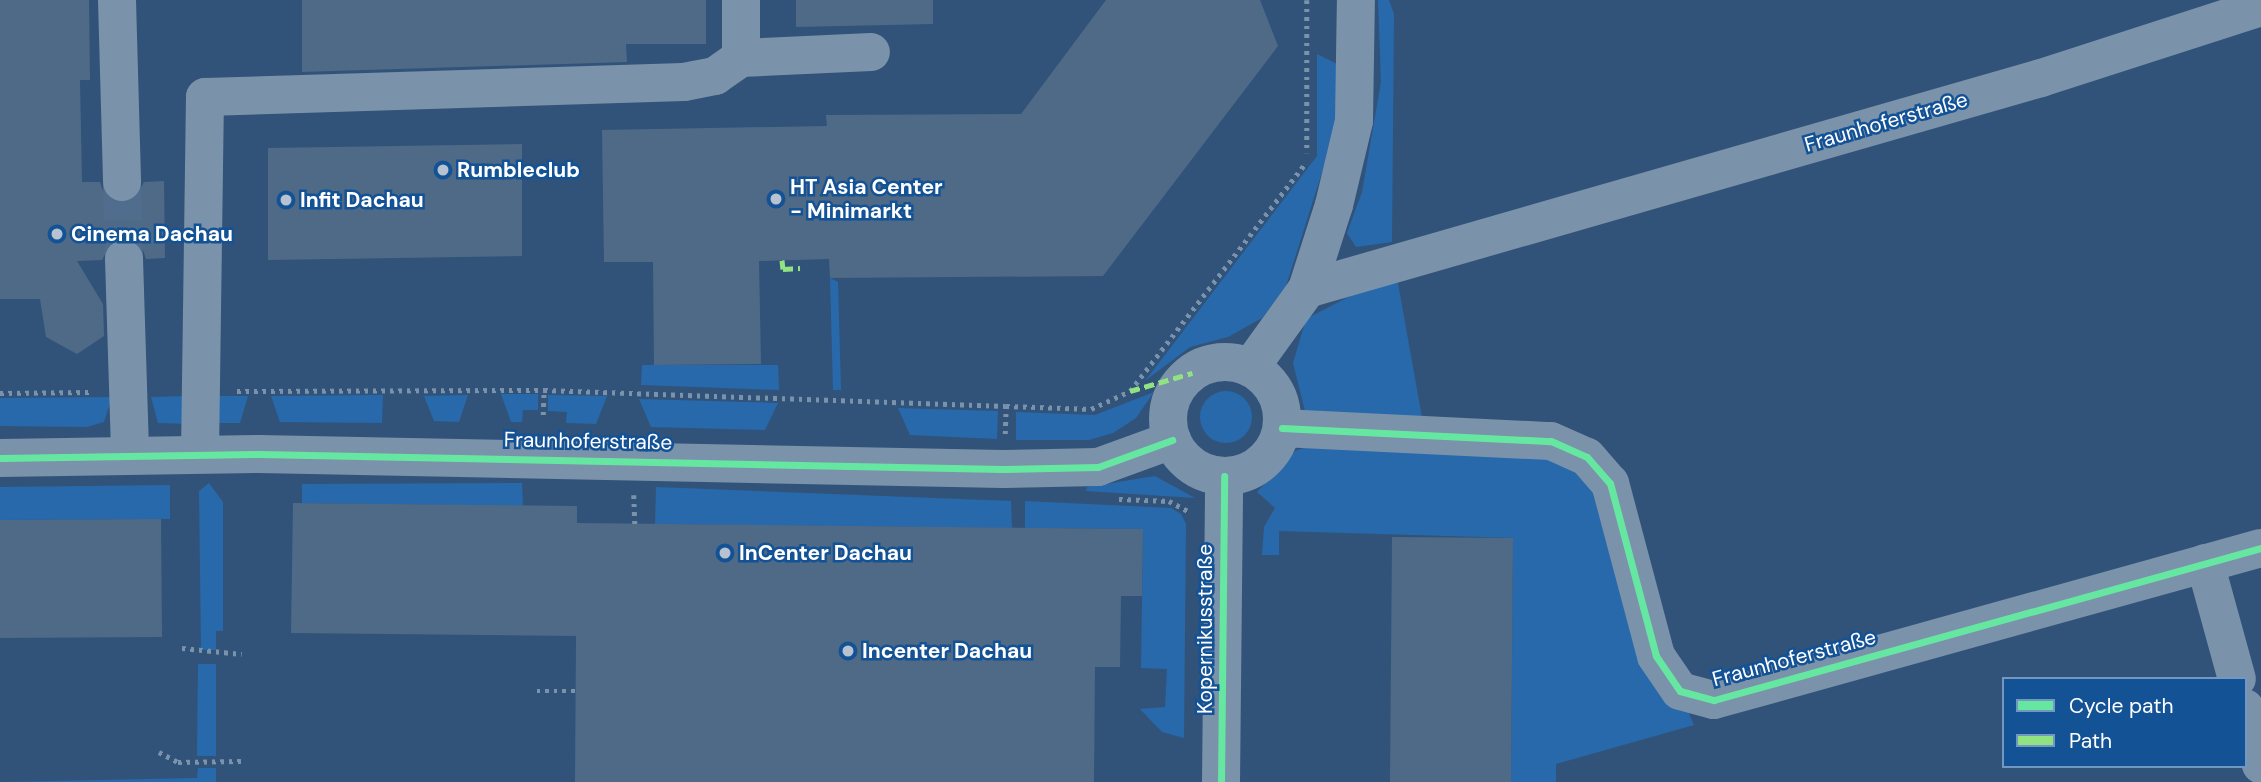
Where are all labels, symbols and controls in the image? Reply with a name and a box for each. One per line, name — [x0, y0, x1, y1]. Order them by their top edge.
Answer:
street label: Fraunhoferstraße — [1802, 87, 1970, 157]
place label: Rumbleclub — [457, 157, 580, 183]
marker: Rumbleclub — [435, 162, 451, 178]
place label: HT Asia Center - Minimarkt — [790, 174, 943, 224]
place label: Infit Dachau — [300, 187, 424, 213]
marker: HT Asia Center - Minimarkt — [768, 191, 784, 207]
marker: Infit Dachau — [278, 192, 294, 208]
place label: Cinema Dachau — [71, 221, 233, 247]
marker: Cinema Dachau — [49, 226, 65, 242]
street label: Fraunhoferstraße — [504, 427, 672, 455]
place label: InCenter Dachau — [739, 540, 912, 566]
street label: Kopernikusstraße — [1192, 544, 1218, 714]
marker: InCenter Dachau — [717, 545, 733, 561]
street label: Fraunhoferstraße — [1709, 624, 1879, 692]
place label: Incenter Dachau — [862, 638, 1032, 664]
marker: Incenter Dachau — [840, 643, 856, 659]
legend — [2002, 677, 2247, 768]
text: Cycle path — [2069, 692, 2174, 720]
text: Path — [2069, 727, 2112, 755]

